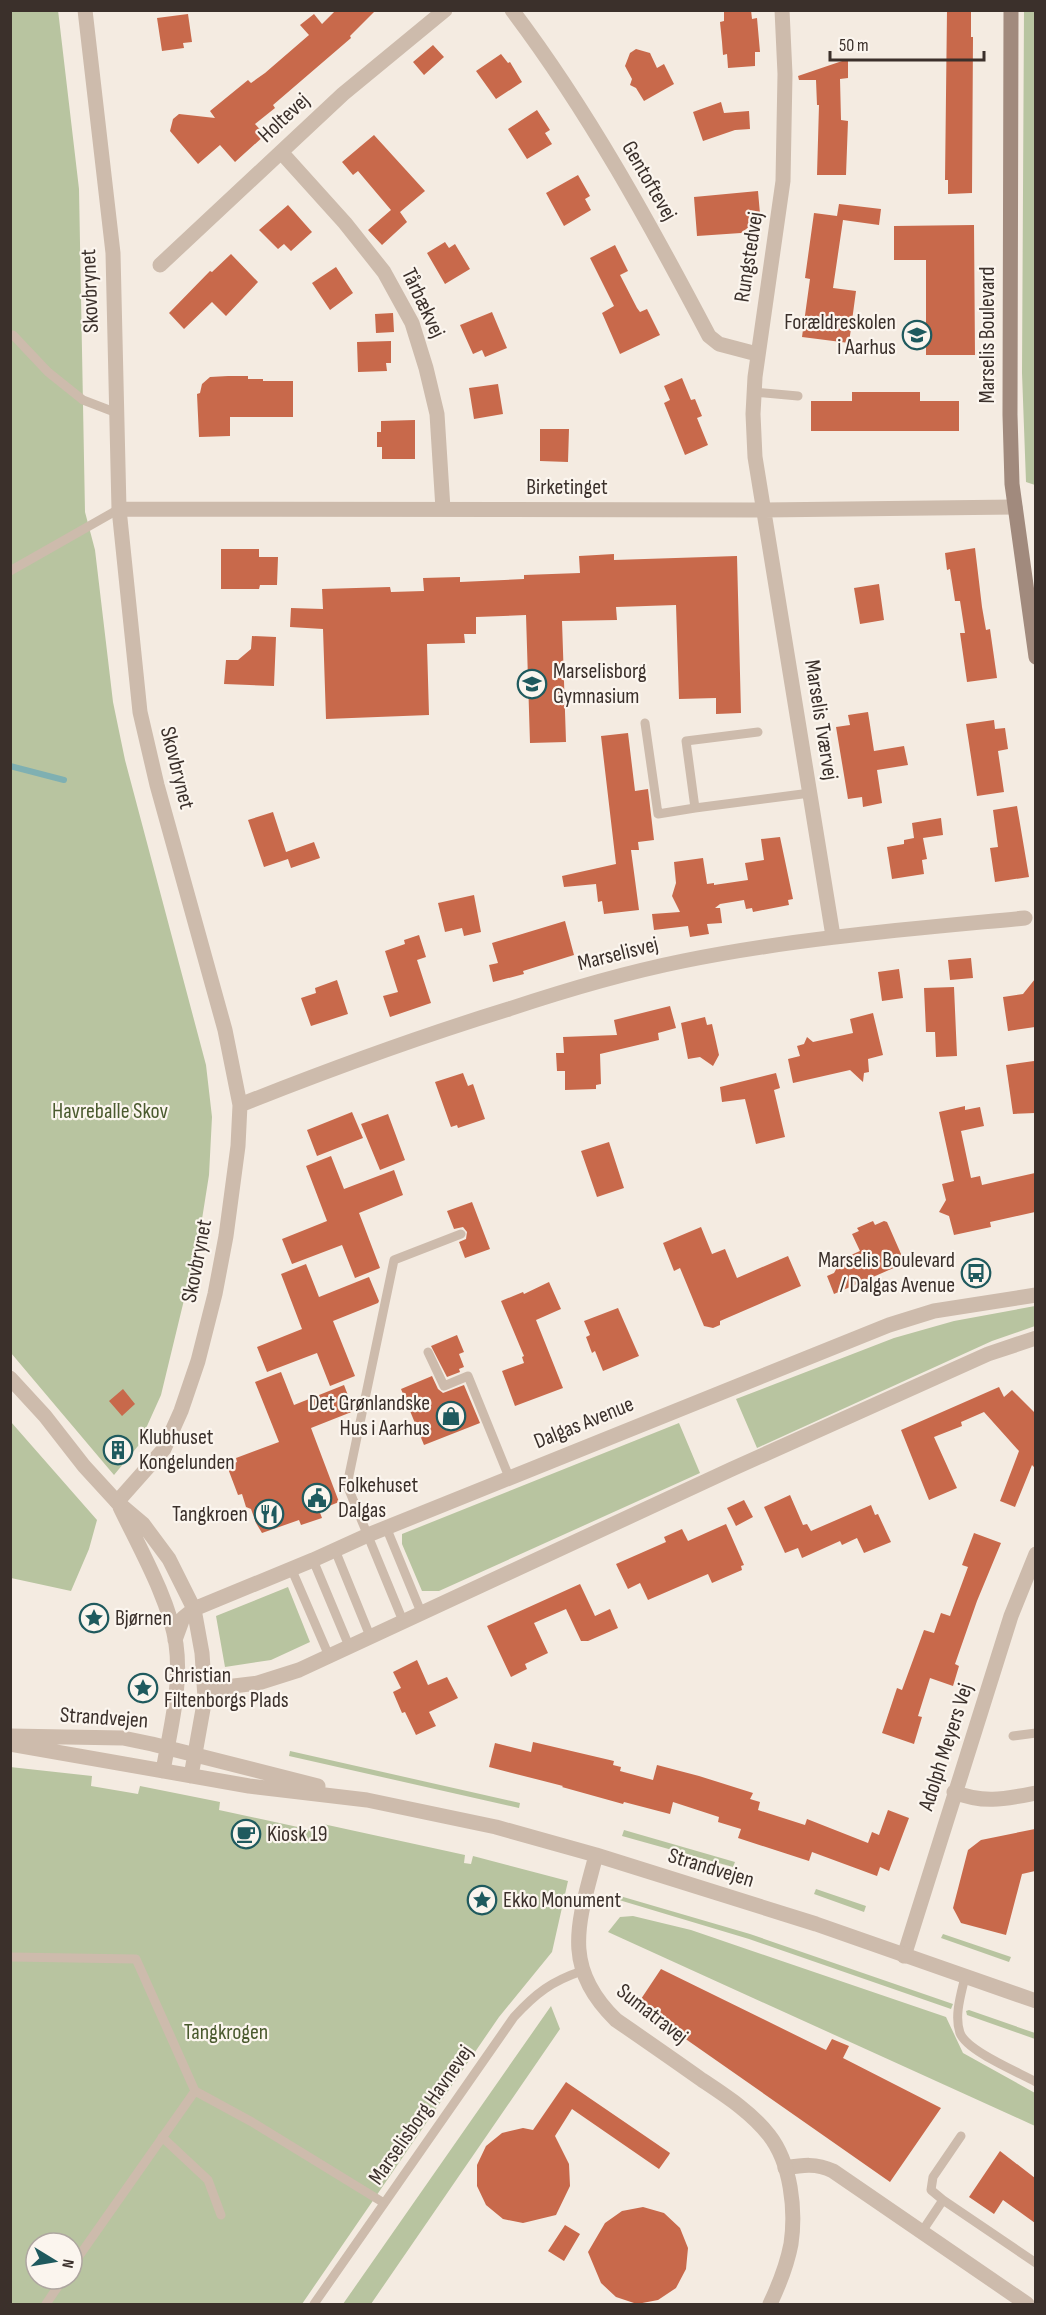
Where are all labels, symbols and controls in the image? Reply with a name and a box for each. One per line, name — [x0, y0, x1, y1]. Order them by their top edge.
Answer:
scale bar — [830, 24, 984, 62]
text: 50 m — [839, 35, 869, 56]
street label: Holtevej — [253, 87, 315, 149]
street label: Gentoftevej — [615, 136, 683, 226]
street label: Rungstedvej — [729, 210, 769, 304]
street label: Skovbrynet — [75, 248, 105, 333]
street label: Tårbækvej — [395, 264, 451, 342]
street label: Marselis Boulevard — [974, 267, 1001, 404]
place label: Forældreskolen i Aarhus — [784, 309, 896, 361]
school or university icon: Forældreskolen i Aarhus — [901, 319, 933, 351]
street label: Birketinget — [526, 474, 608, 501]
place label: Marselisborg Gymnasium — [553, 658, 647, 710]
street label: Marselis Tværvej — [798, 658, 844, 782]
school or university icon: Marselisborg Gymnasium — [516, 668, 548, 700]
street label: Skovbrynet — [154, 724, 200, 812]
street label: Marselisvej — [575, 931, 661, 977]
park label: Havreballe Skov — [52, 1098, 168, 1125]
street label: Skovbrynet — [176, 1217, 218, 1305]
place label: Marselis Boulevard / Dalgas Avenue — [818, 1247, 955, 1299]
bus stop icon: Marselis Boulevard / Dalgas Avenue — [960, 1257, 992, 1289]
place label: Det Grønlandske Hus i Aarhus — [309, 1390, 430, 1442]
street label: Dalgas Avenue — [530, 1391, 638, 1455]
shop icon: Det Grønlandske Hus i Aarhus — [435, 1400, 467, 1432]
place label: Klubhuset Kongelunden — [139, 1424, 235, 1476]
building icon: Klubhuset Kongelunden — [102, 1434, 134, 1466]
place label: Folkehuset Dalgas — [338, 1472, 418, 1524]
public building icon: Folkehuset Dalgas — [301, 1482, 333, 1514]
restaurant icon: Tangkroen — [253, 1498, 285, 1530]
place label: Tangkroen — [172, 1501, 248, 1528]
place icon: Bjørnen — [78, 1602, 110, 1634]
place label: Bjørnen — [115, 1605, 172, 1632]
place label: Christian Filtenborgs Plads — [164, 1662, 289, 1714]
place icon: Christian Filtenborgs Plads — [127, 1672, 159, 1704]
street label: Adolph Meyers Vej — [912, 1680, 979, 1815]
street label: Strandvejen — [59, 1701, 149, 1735]
cafe icon: Kiosk 19 — [230, 1818, 262, 1850]
place label: Kiosk 19 — [267, 1821, 327, 1848]
street label: Strandvejen — [665, 1842, 757, 1894]
place icon: Ekko Monument — [466, 1884, 498, 1916]
place label: Ekko Monument — [503, 1887, 621, 1914]
street label: Sumatravej — [611, 1978, 693, 2050]
park label: Tangkrogen — [184, 2019, 268, 2046]
street label: Marselisborg Havnevej — [363, 2040, 479, 2190]
north arrow — [24, 2231, 84, 2291]
text: N — [57, 2258, 77, 2270]

